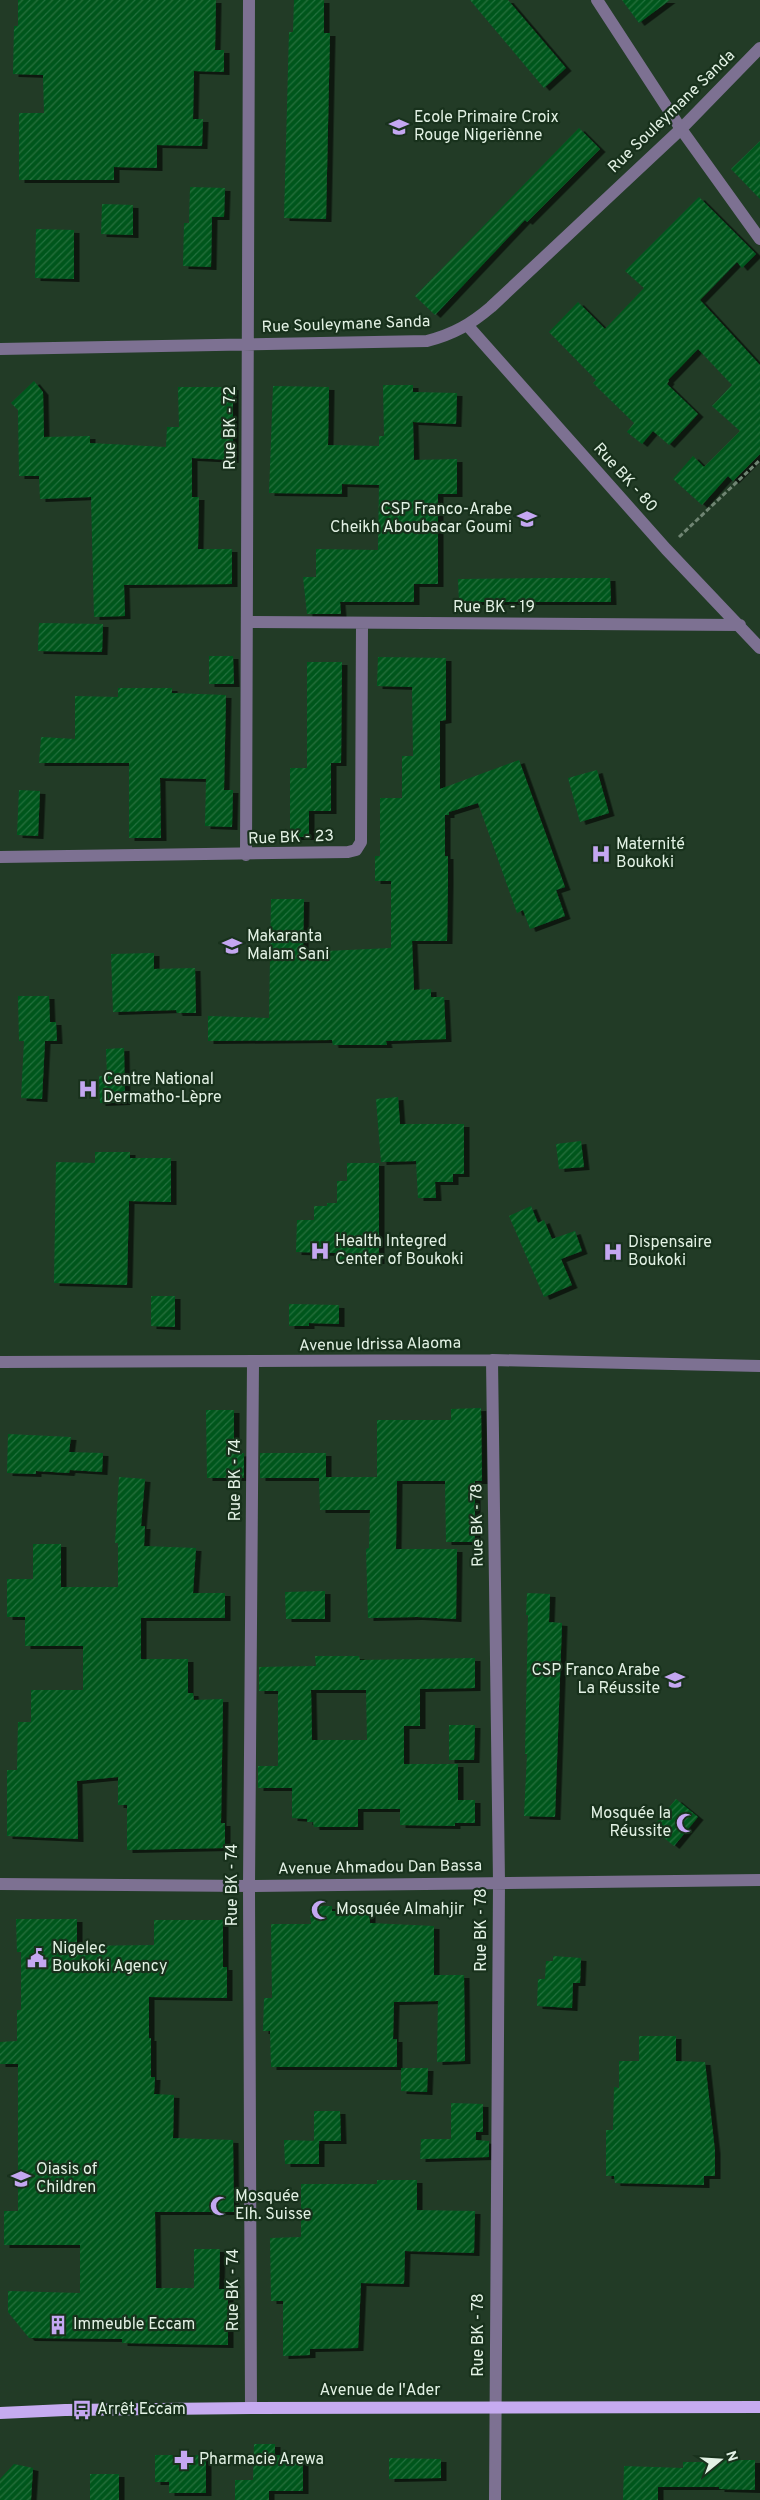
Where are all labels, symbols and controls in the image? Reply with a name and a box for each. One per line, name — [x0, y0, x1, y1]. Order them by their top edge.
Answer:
street label: Rue Souleymane Sanda — [604, 46, 740, 178]
place label: Ecole Primaire Croix Rouge Nigeriènne — [414, 108, 559, 146]
school or university icon: Ecole Primaire Croix Rouge Nigeriènne — [388, 116, 410, 138]
street label: Rue Souleymane Sanda — [261, 312, 431, 338]
street label: Rue BK - 72 — [221, 386, 241, 470]
street label: Rue BK - 80 — [589, 439, 661, 517]
place label: CSP Franco-Arabe Cheikh Aboubacar Goumi — [330, 500, 512, 538]
school or university icon: CSP Franco-Arabe Cheikh Aboubacar Goumi — [516, 508, 538, 530]
street label: Rue BK - 19 — [453, 598, 535, 618]
street label: Rue BK - 23 — [248, 827, 334, 849]
place label: Maternité Boukoki — [616, 835, 685, 873]
hospital icon: Maternité Boukoki — [590, 843, 612, 865]
place label: Makaranta Malam Sani — [247, 927, 329, 965]
school or university icon: Makaranta Malam Sani — [221, 935, 243, 957]
place label: Centre National Dermatho-Lèpre — [103, 1070, 222, 1108]
hospital icon: Centre National Dermatho-Lèpre — [77, 1078, 99, 1100]
place label: Health Integred Center of Boukoki — [335, 1232, 464, 1270]
place label: Dispensaire Boukoki — [628, 1233, 712, 1271]
hospital icon: Health Integred Center of Boukoki — [309, 1240, 331, 1262]
hospital icon: Dispensaire Boukoki — [602, 1241, 624, 1263]
street label: Avenue Idrissa Alaoma — [299, 1334, 461, 1356]
street label: Rue BK - 74 — [226, 1439, 246, 1521]
street label: Rue BK - 78 — [467, 1483, 489, 1567]
place label: CSP Franco Arabe La Réussite — [532, 1661, 660, 1699]
school or university icon: CSP Franco Arabe La Réussite — [664, 1669, 686, 1691]
place label: Mosquée la Réussite — [590, 1804, 671, 1842]
mosque icon: Mosquée la Réussite — [675, 1812, 697, 1834]
street label: Rue BK - 74 — [223, 1844, 243, 1926]
street label: Avenue Ahmadou Dan Bassa — [278, 1856, 482, 1880]
street label: Rue BK - 78 — [472, 1888, 492, 1972]
mosque icon: Mosquée Almahjir — [310, 1899, 332, 1921]
place label: Mosquée Almahjir — [336, 1900, 464, 1920]
place label: Nigelec Boukoki Agency — [52, 1939, 167, 1977]
public building icon: Nigelec Boukoki Agency — [26, 1947, 48, 1969]
place label: Oiasis of Children — [36, 2160, 98, 2198]
school or university icon: Oiasis of Children — [10, 2168, 32, 2190]
place label: Mosquée Elh. Suisse — [235, 2187, 311, 2225]
mosque icon: Mosquée Elh. Suisse — [209, 2195, 231, 2217]
street label: Rue BK - 74 — [224, 2249, 244, 2331]
street label: Rue BK - 78 — [469, 2293, 489, 2377]
building icon: Immeuble Eccam — [47, 2314, 69, 2336]
place label: Immeuble Eccam — [73, 2315, 195, 2335]
street label: Avenue de l'Ader — [320, 2381, 440, 2401]
bus stop icon: Arrêt Eccam — [71, 2399, 93, 2421]
place label: Arrêt Eccam — [97, 2400, 186, 2420]
north arrow — [695, 2435, 745, 2485]
pharmacy icon: Pharmacie Arewa — [173, 2449, 195, 2471]
text: N — [721, 2449, 741, 2464]
place label: Pharmacie Arewa — [199, 2450, 324, 2470]

